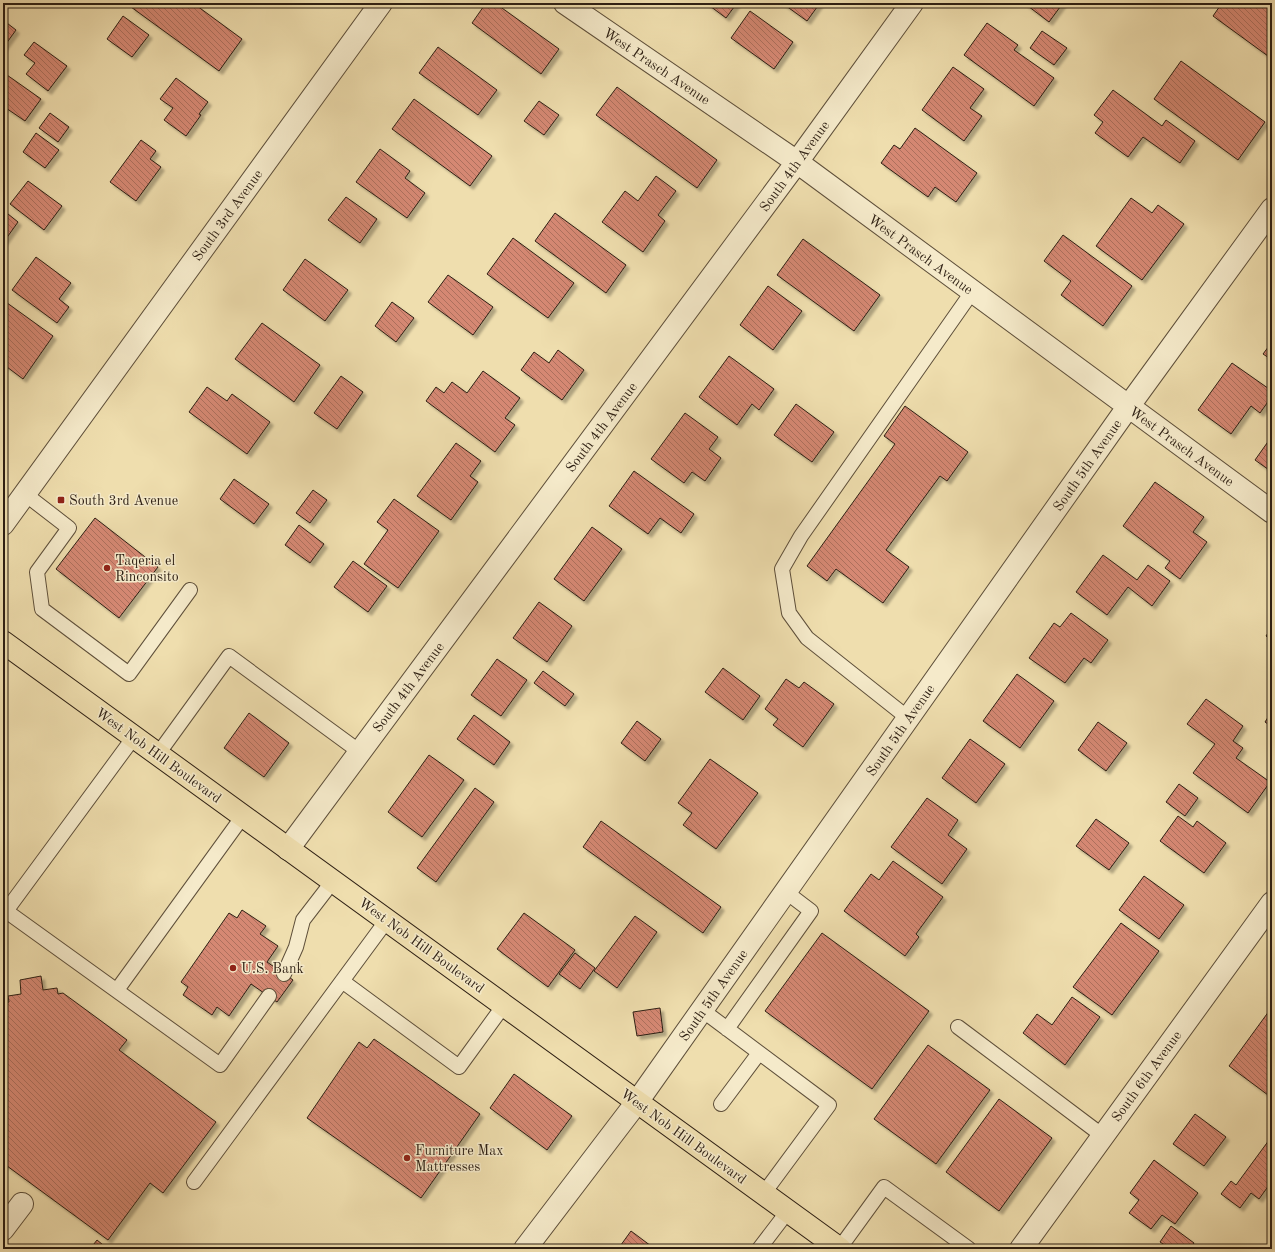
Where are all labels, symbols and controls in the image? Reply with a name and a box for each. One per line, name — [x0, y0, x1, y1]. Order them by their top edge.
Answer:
street label: West Prasch Avenue — [601, 26, 712, 108]
street label: South 4th Avenue — [757, 119, 832, 215]
street label: South 3rd Avenue — [190, 167, 266, 264]
street label: West Prasch Avenue — [866, 212, 975, 297]
street label: South 4th Avenue — [564, 380, 640, 475]
street label: West Prasch Avenue — [1127, 404, 1236, 489]
street label: South 5th Avenue — [1051, 417, 1125, 514]
place label: South 3rd Avenue — [69, 494, 178, 508]
marker: South 3rd Avenue — [56, 495, 66, 505]
place label: Taqeria el Rinconsito — [115, 554, 179, 584]
marker: Taqeria el Rinconsito — [102, 563, 112, 573]
street label: South 4th Avenue — [371, 640, 447, 735]
street label: South 5th Avenue — [864, 682, 938, 779]
street label: West Nob Hill Boulevard — [93, 706, 224, 806]
street label: West Nob Hill Boulevard — [356, 896, 487, 996]
street label: South 5th Avenue — [677, 947, 751, 1044]
place label: U.S. Bank — [241, 962, 304, 976]
marker: U.S. Bank — [228, 963, 238, 973]
street label: South 6th Avenue — [1109, 1029, 1184, 1125]
street label: West Nob Hill Boulevard — [618, 1087, 749, 1187]
place label: Furniture Max Mattresses — [415, 1144, 503, 1174]
marker: Furniture Max Mattresses — [402, 1153, 412, 1163]

